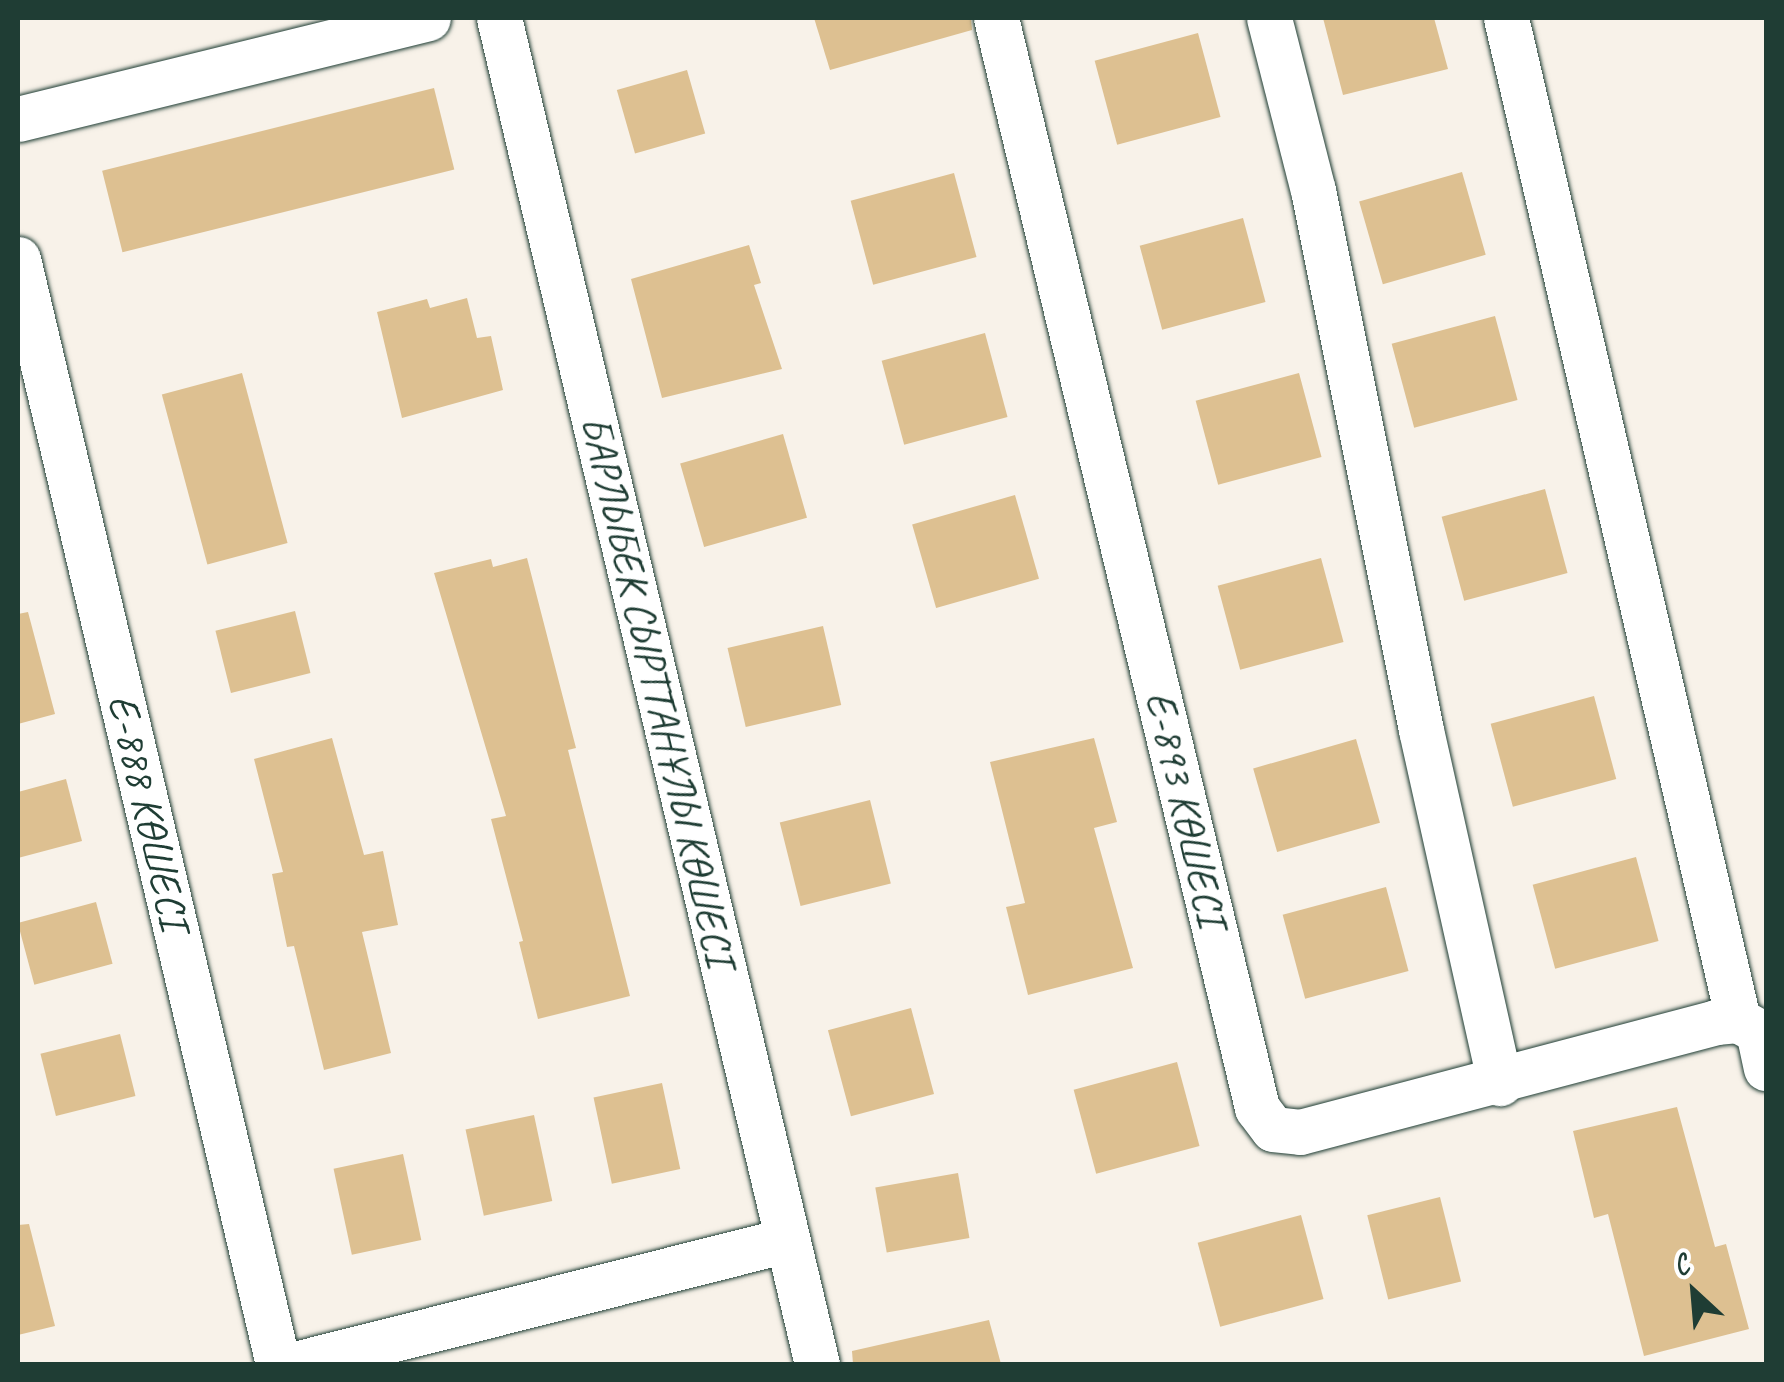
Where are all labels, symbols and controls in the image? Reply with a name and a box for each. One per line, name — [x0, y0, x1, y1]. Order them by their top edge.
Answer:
street label: БАРЛЫБЕК СЫРТТАНҰЛЫ КӨШЕСІ — [569, 411, 745, 971]
street label: Е-893 КӨШЕСІ — [1134, 687, 1236, 931]
street label: Е-888 КӨШЕСІ — [97, 690, 199, 934]
north arrow — [1644, 1242, 1744, 1342]
text: С — [1667, 1246, 1694, 1283]

